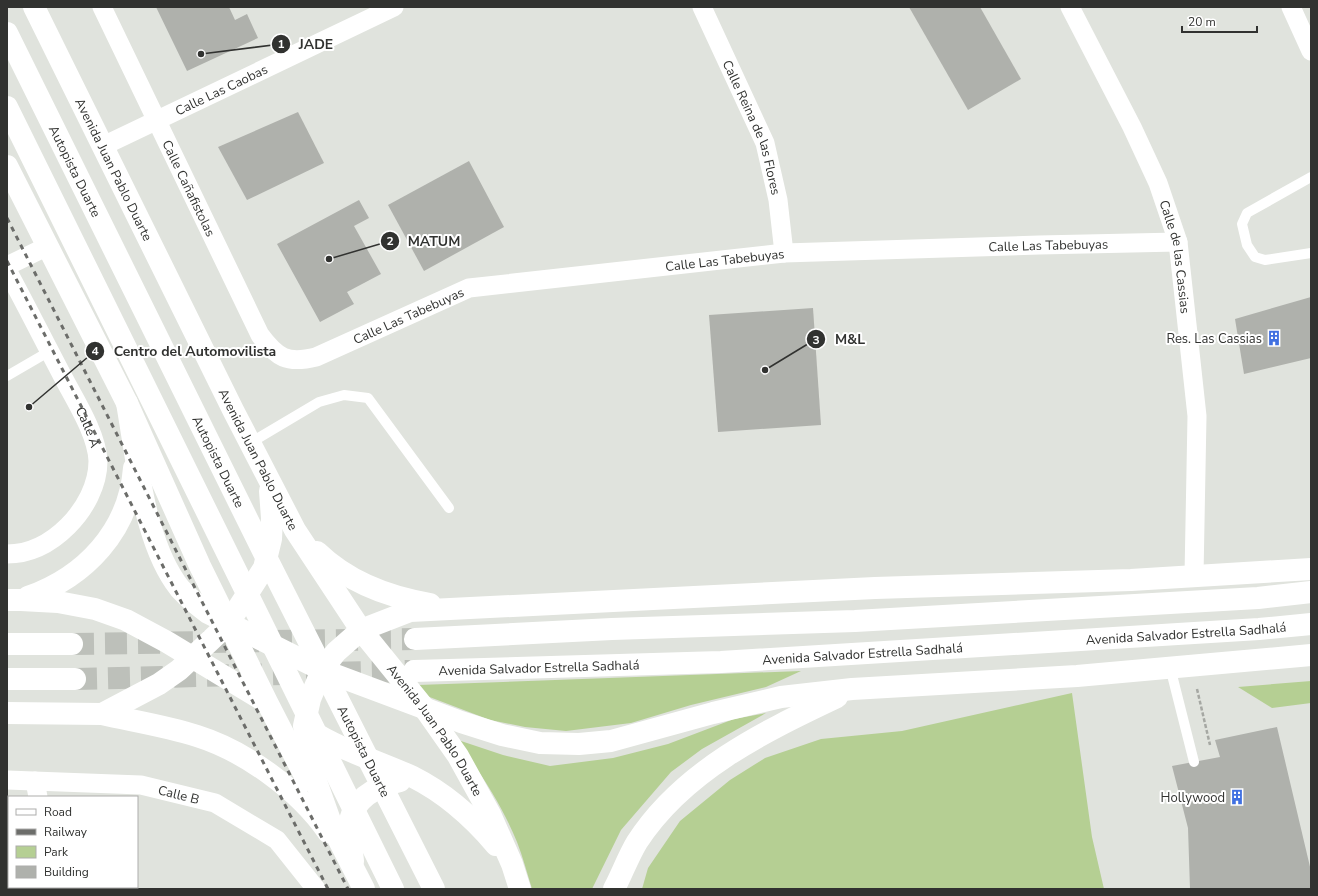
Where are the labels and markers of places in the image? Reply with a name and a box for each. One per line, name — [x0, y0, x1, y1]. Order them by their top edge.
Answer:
callout: JADE — [271, 31, 342, 57]
callout: MATUM — [380, 228, 468, 254]
callout: M&L — [806, 326, 873, 352]
building icon: Res. Las Cassias — [1265, 329, 1283, 347]
place label: Res. Las Cassias — [1166, 330, 1262, 348]
callout: Centro del Automovilista — [85, 338, 284, 364]
building icon: Hollywood — [1228, 788, 1246, 806]
place label: Hollywood — [1161, 789, 1225, 807]

